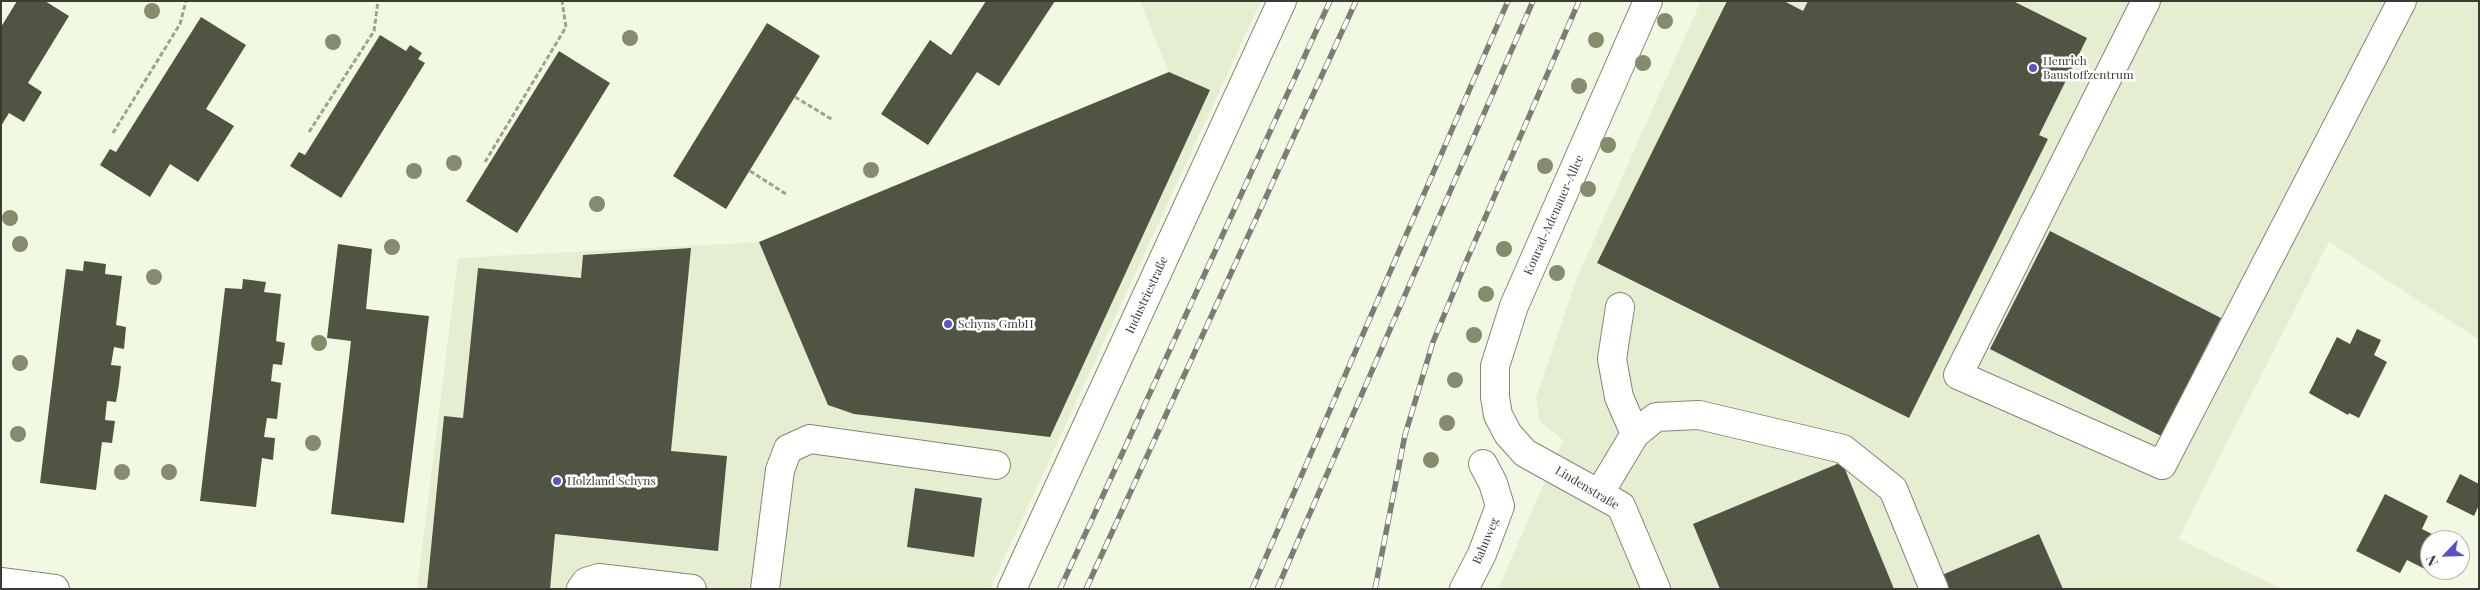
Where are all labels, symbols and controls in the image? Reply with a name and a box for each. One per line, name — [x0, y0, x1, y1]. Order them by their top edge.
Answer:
place label: Henrich Baustoffzentrum — [2043, 54, 2134, 82]
marker: Henrich Baustoffzentrum — [2027, 62, 2039, 74]
street label: Konrad-Adenauer-Allee — [1521, 153, 1587, 277]
street label: Industriestraße — [1123, 254, 1171, 336]
place label: Schyns GmbH — [958, 317, 1034, 331]
marker: Schyns GmbH — [942, 318, 954, 330]
street label: Lindenstraße — [1552, 463, 1622, 513]
place label: Holzland Schyns — [567, 474, 656, 488]
marker: Holzland Schyns — [551, 475, 563, 487]
street label: Bahnweg — [1470, 516, 1502, 566]
north arrow — [2420, 530, 2470, 580]
text: N — [2421, 552, 2442, 569]

